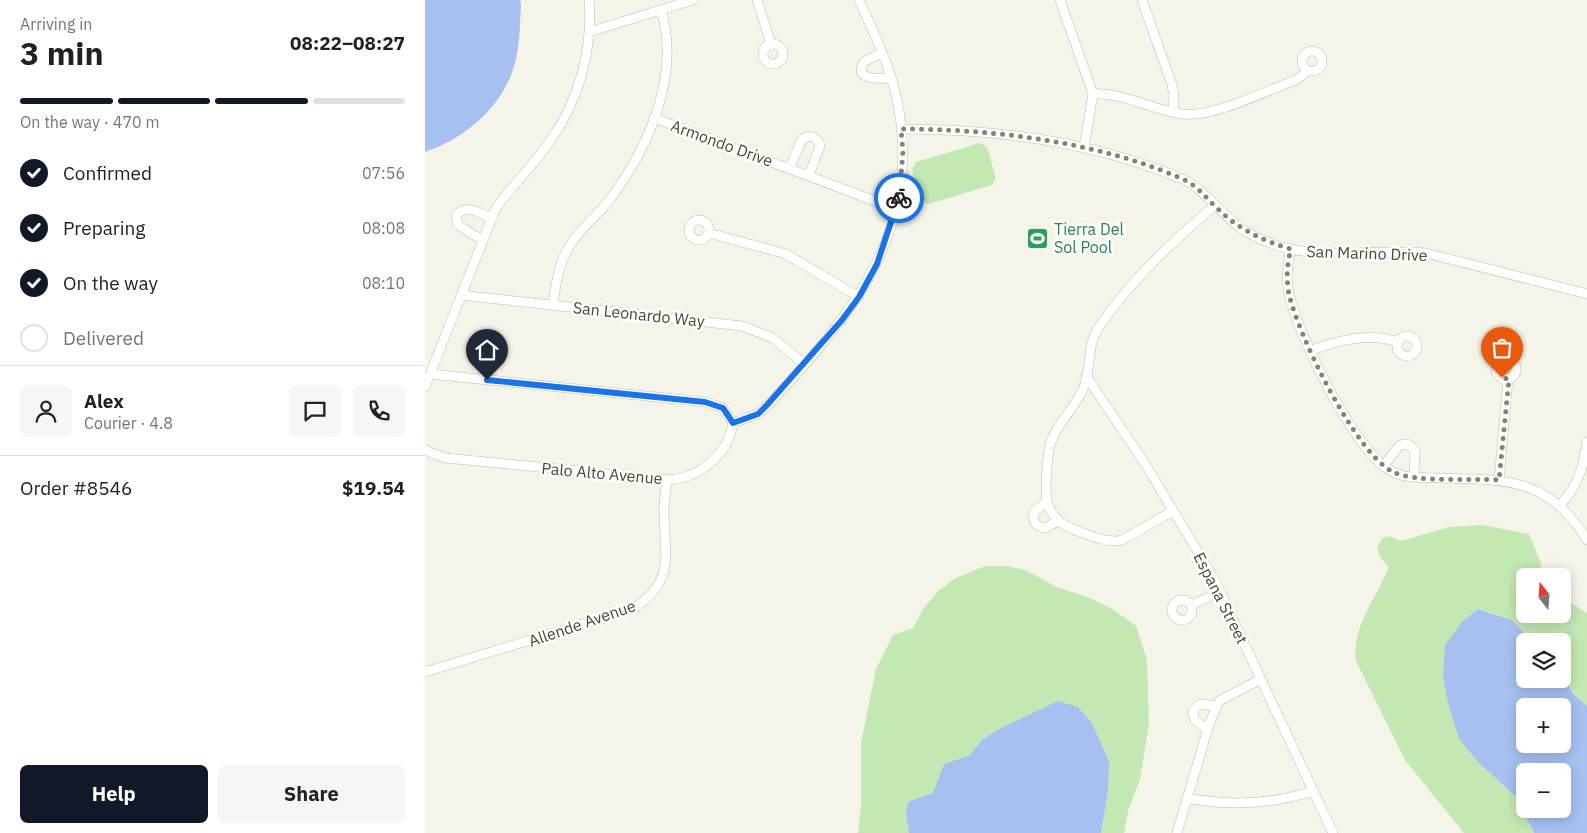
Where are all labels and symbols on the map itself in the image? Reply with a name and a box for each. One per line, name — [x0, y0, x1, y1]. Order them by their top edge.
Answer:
street label: Armondo Drive — [668, 115, 776, 171]
courier — [874, 173, 924, 223]
place label: Tierra Del Sol Pool — [1054, 219, 1124, 257]
sports icon: Tierra Del Sol Pool — [1026, 226, 1050, 250]
street label: San Marino Drive — [1306, 241, 1428, 265]
street label: San Leonardo Way — [572, 297, 706, 331]
pin — [1481, 327, 1523, 378]
pin — [466, 329, 508, 380]
street label: Palo Alto Avenue — [541, 458, 664, 488]
street label: Espana Street — [1189, 549, 1253, 647]
north arrow — [1516, 568, 1571, 622]
street label: Allende Avenue — [526, 595, 638, 651]

